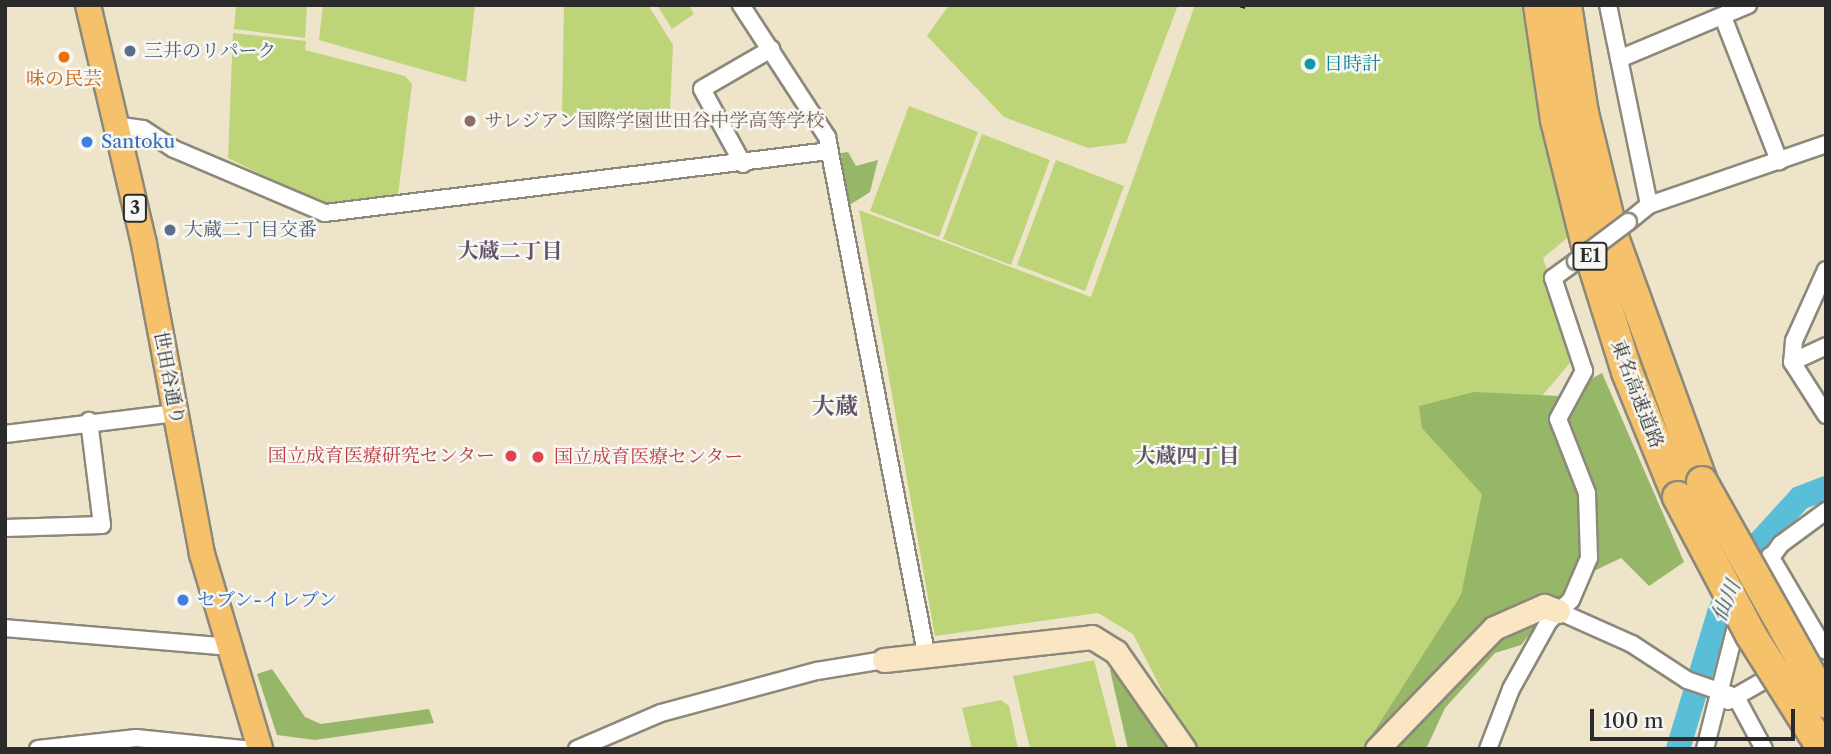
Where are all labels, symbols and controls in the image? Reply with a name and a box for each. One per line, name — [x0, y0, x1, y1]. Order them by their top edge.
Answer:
place label: 三井のリパーク — [144, 40, 277, 62]
marker: 三井のリパーク — [122, 43, 138, 59]
marker: 味の民芸 — [56, 49, 72, 65]
place label: 日時計 — [1324, 53, 1381, 75]
marker: 日時計 — [1302, 56, 1318, 72]
place label: 味の民芸 — [26, 68, 102, 90]
place label: サレジアン国際学園世田谷中学高等学校 — [484, 110, 826, 132]
marker: サレジアン国際学園世田谷中学高等学校 — [462, 113, 478, 129]
place label: Santoku — [101, 131, 175, 153]
marker: Santoku — [79, 134, 95, 150]
road number: 3 — [123, 194, 147, 223]
place label: 大蔵二丁目交番 — [184, 219, 317, 241]
marker: 大蔵二丁目交番 — [162, 222, 178, 238]
district label: 大蔵二丁目 — [458, 238, 562, 264]
road number: E1 — [1571, 242, 1609, 270]
street label: 世田谷通り — [149, 329, 189, 427]
street label: 東名高速道路 — [1606, 337, 1668, 451]
district label: 大蔵 — [812, 392, 858, 420]
district label: 大蔵四丁目 — [1135, 443, 1239, 469]
place label: 国立成育医療研究センター — [267, 445, 495, 467]
marker: 国立成育医療研究センター — [501, 446, 521, 466]
place label: 国立成育医療センター — [554, 446, 744, 468]
marker: 国立成育医療センター — [528, 447, 548, 467]
water label: 仙川 — [1706, 577, 1746, 625]
place label: セブン-イレブン — [197, 589, 339, 611]
marker: セブン-イレブン — [175, 592, 191, 608]
scale bar — [1593, 694, 1798, 738]
text: 100 m — [1603, 708, 1664, 733]

